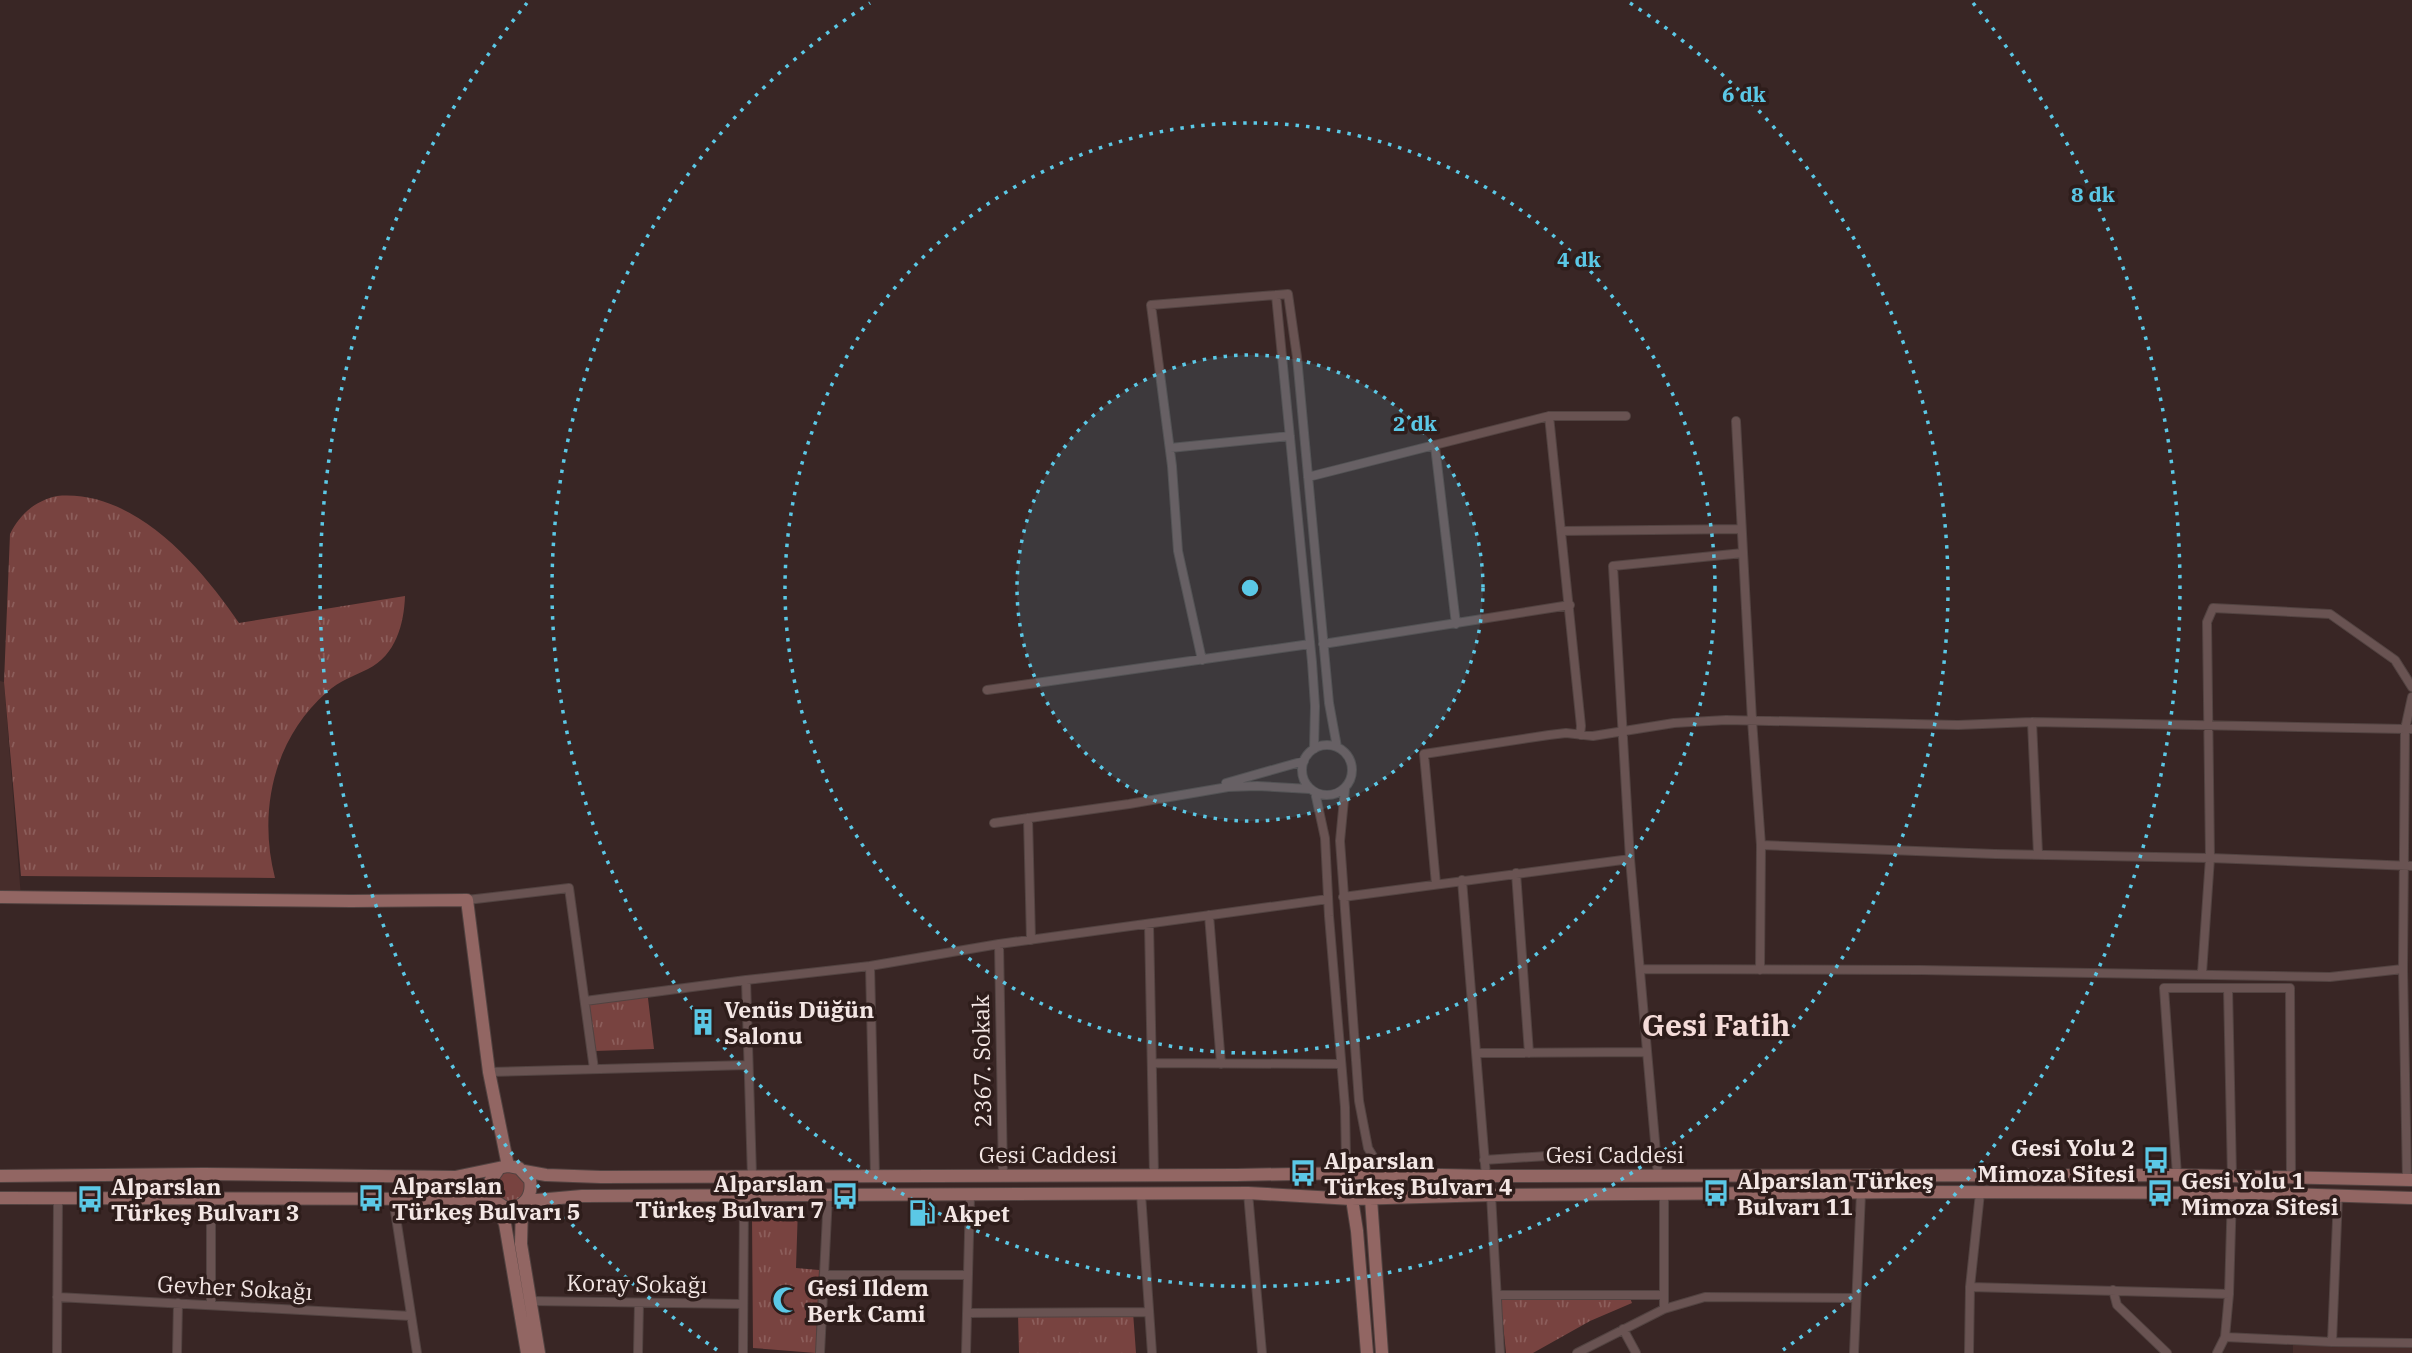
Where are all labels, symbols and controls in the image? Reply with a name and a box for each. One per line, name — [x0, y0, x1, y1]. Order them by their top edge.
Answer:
text: 6 dk — [1722, 80, 1766, 108]
text: 8 dk — [2071, 180, 2115, 208]
text: 4 dk — [1557, 245, 1601, 273]
text: 2 dk — [1393, 409, 1437, 437]
centre of rings — [1238, 576, 1262, 600]
place label: Venüs Düğün Salonu — [724, 994, 874, 1050]
street label: 2367. Sokak — [965, 994, 997, 1128]
district label: Gesi Fatih — [1642, 1005, 1790, 1044]
building icon: Venüs Düğün Salonu — [688, 1007, 718, 1037]
place label: Gesi Yolu 2 Mimoza Sitesi — [1978, 1132, 2135, 1188]
street label: Gesi Caddesi — [979, 1139, 1117, 1169]
street label: Gesi Caddesi — [1546, 1139, 1684, 1169]
place label: Alparslan Türkeş Bulvarı 4 — [1324, 1145, 1513, 1201]
bus stop icon: Gesi Yolu 2 Mimoza Sitesi — [2141, 1145, 2171, 1175]
bus stop icon: Alparslan Türkeş Bulvarı 4 — [1288, 1158, 1318, 1188]
place label: Alparslan Türkeş Bulvarı 11 — [1737, 1165, 1934, 1221]
place label: Gesi Yolu 1 Mimoza Sitesi — [2181, 1165, 2339, 1221]
place label: Alparslan Türkeş Bulvarı 7 — [635, 1168, 824, 1224]
place label: Alparslan Türkeş Bulvarı 5 — [392, 1170, 581, 1226]
place label: Alparslan Türkeş Bulvarı 3 — [111, 1171, 300, 1227]
bus stop icon: Alparslan Türkeş Bulvarı 11 — [1701, 1178, 1731, 1208]
bus stop icon: Gesi Yolu 1 Mimoza Sitesi — [2145, 1178, 2175, 1208]
bus stop icon: Alparslan Türkeş Bulvarı 7 — [830, 1181, 860, 1211]
bus stop icon: Alparslan Türkeş Bulvarı 5 — [356, 1183, 386, 1213]
bus stop icon: Alparslan Türkeş Bulvarı 3 — [75, 1184, 105, 1214]
fuel station icon: Akpet — [907, 1198, 937, 1228]
place label: Akpet — [943, 1198, 1010, 1228]
street label: Koray Sokağı — [566, 1267, 708, 1299]
street label: Gevher Sokağı — [157, 1268, 313, 1306]
place label: Gesi Ildem Berk Cami — [807, 1272, 929, 1328]
mosque icon: Gesi Ildem Berk Cami — [771, 1285, 801, 1315]

